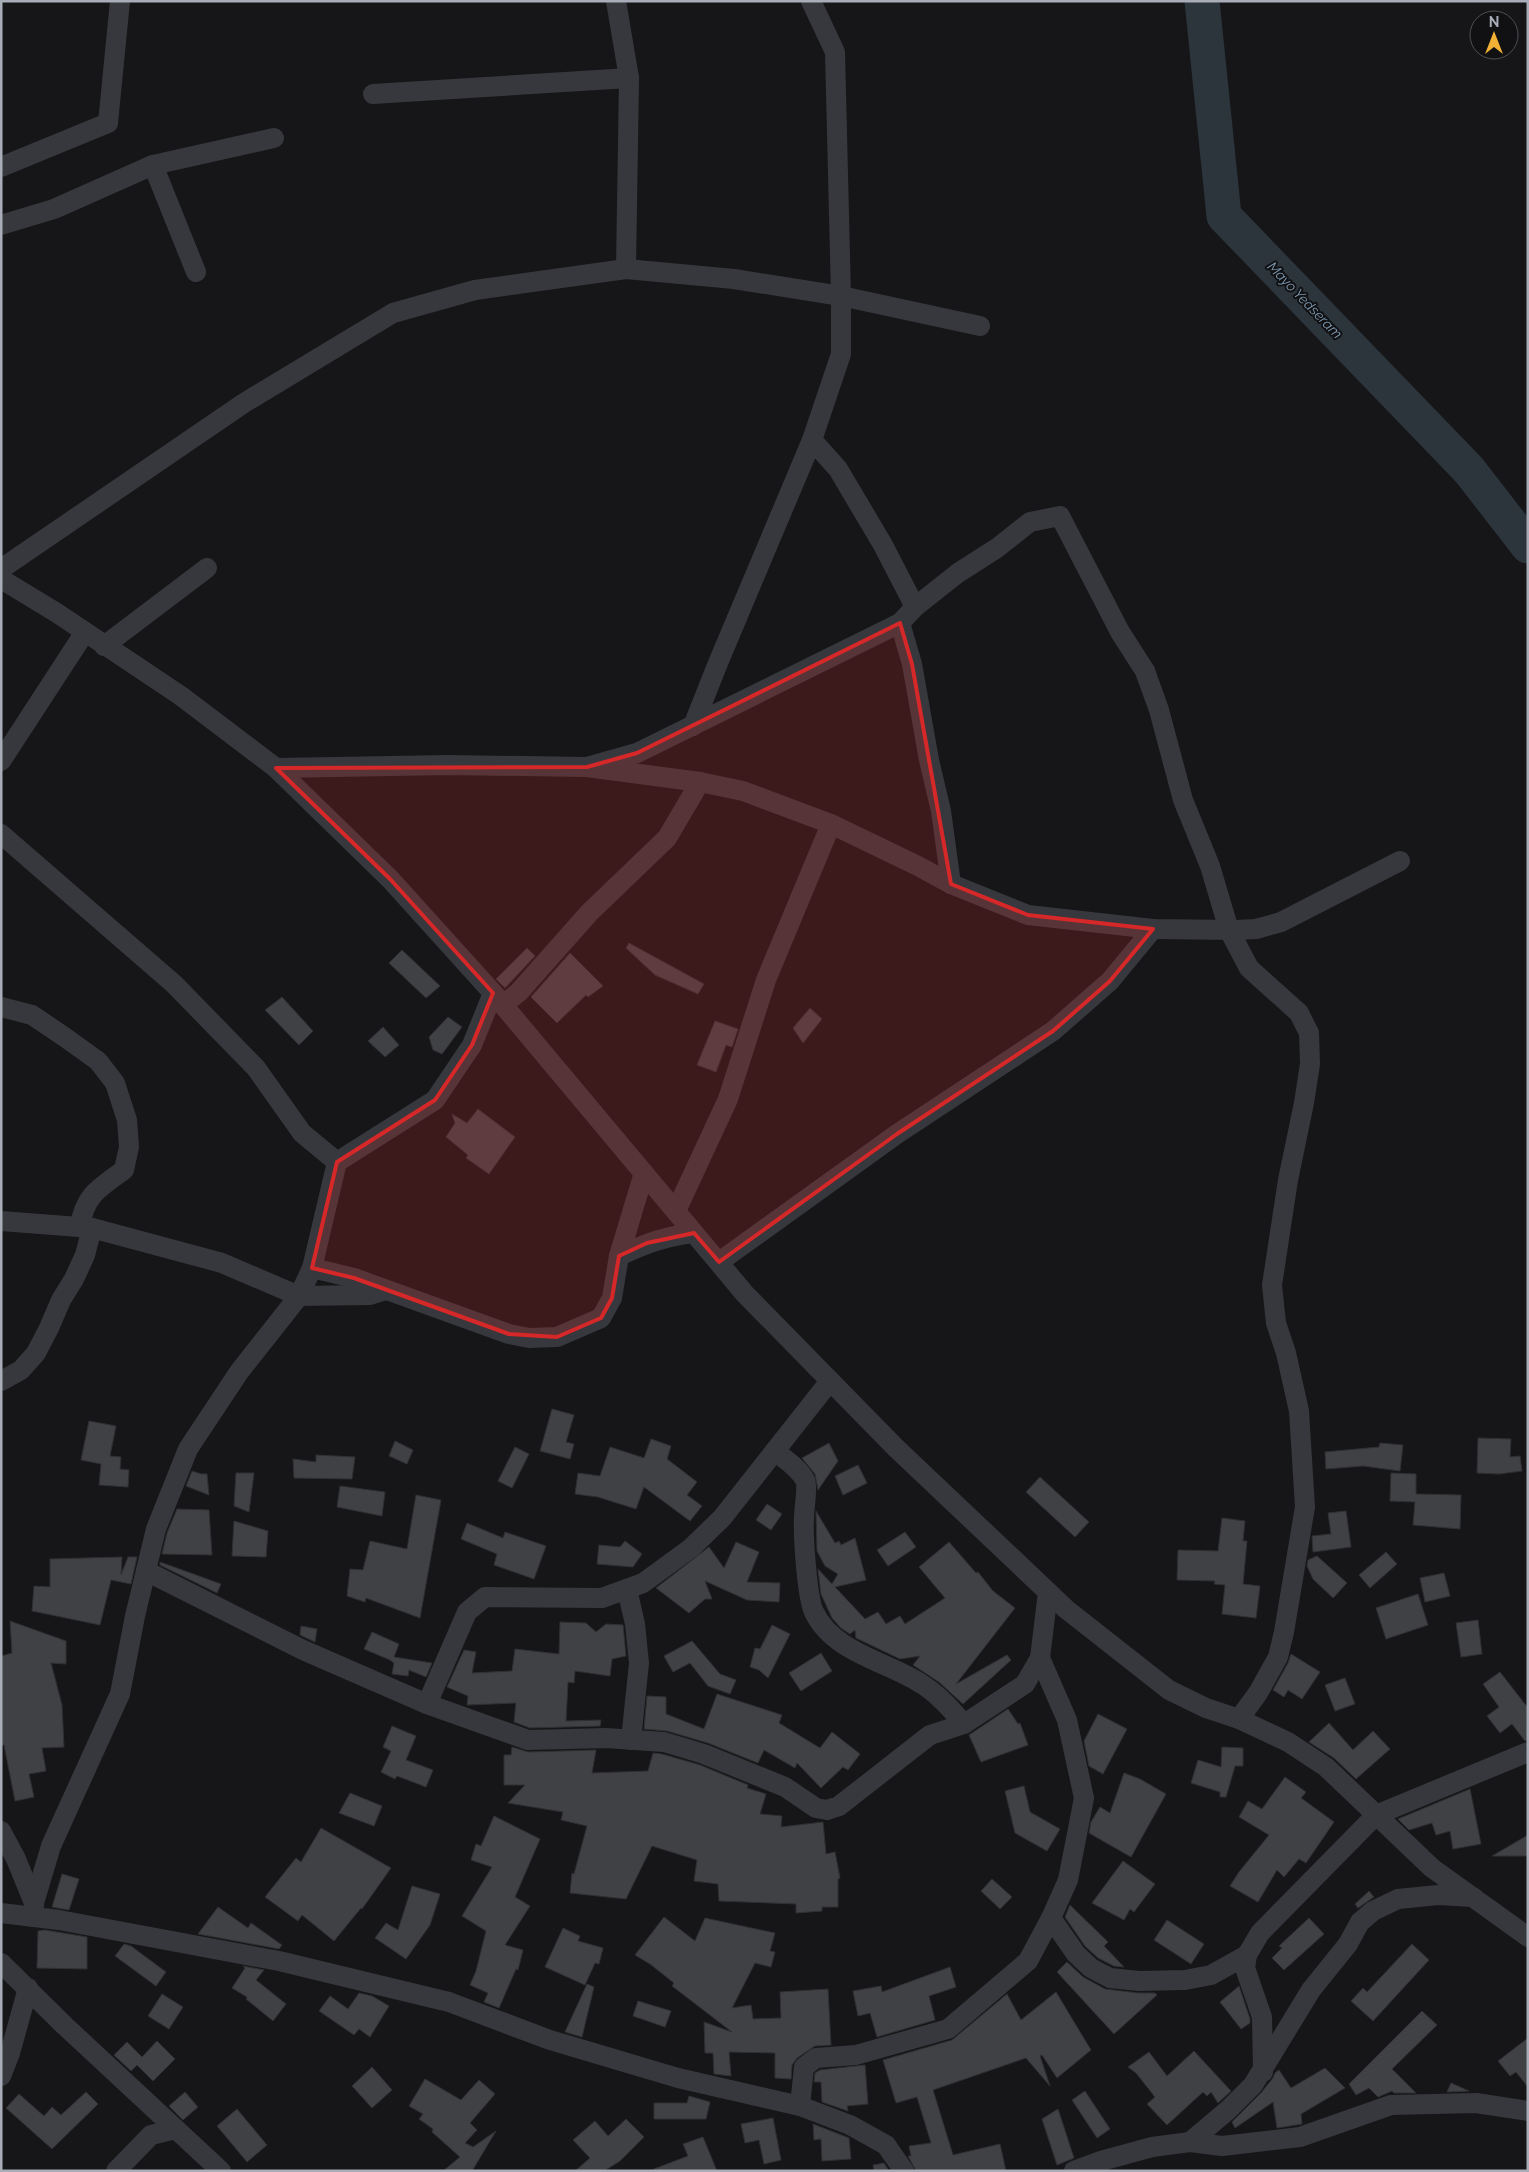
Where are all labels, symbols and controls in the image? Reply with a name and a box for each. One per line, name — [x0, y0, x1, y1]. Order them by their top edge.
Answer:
north arrow — [1469, 10, 1519, 60]
text: N — [1489, 14, 1499, 30]
water label: Mayo Yedseram — [1264, 258, 1346, 342]

